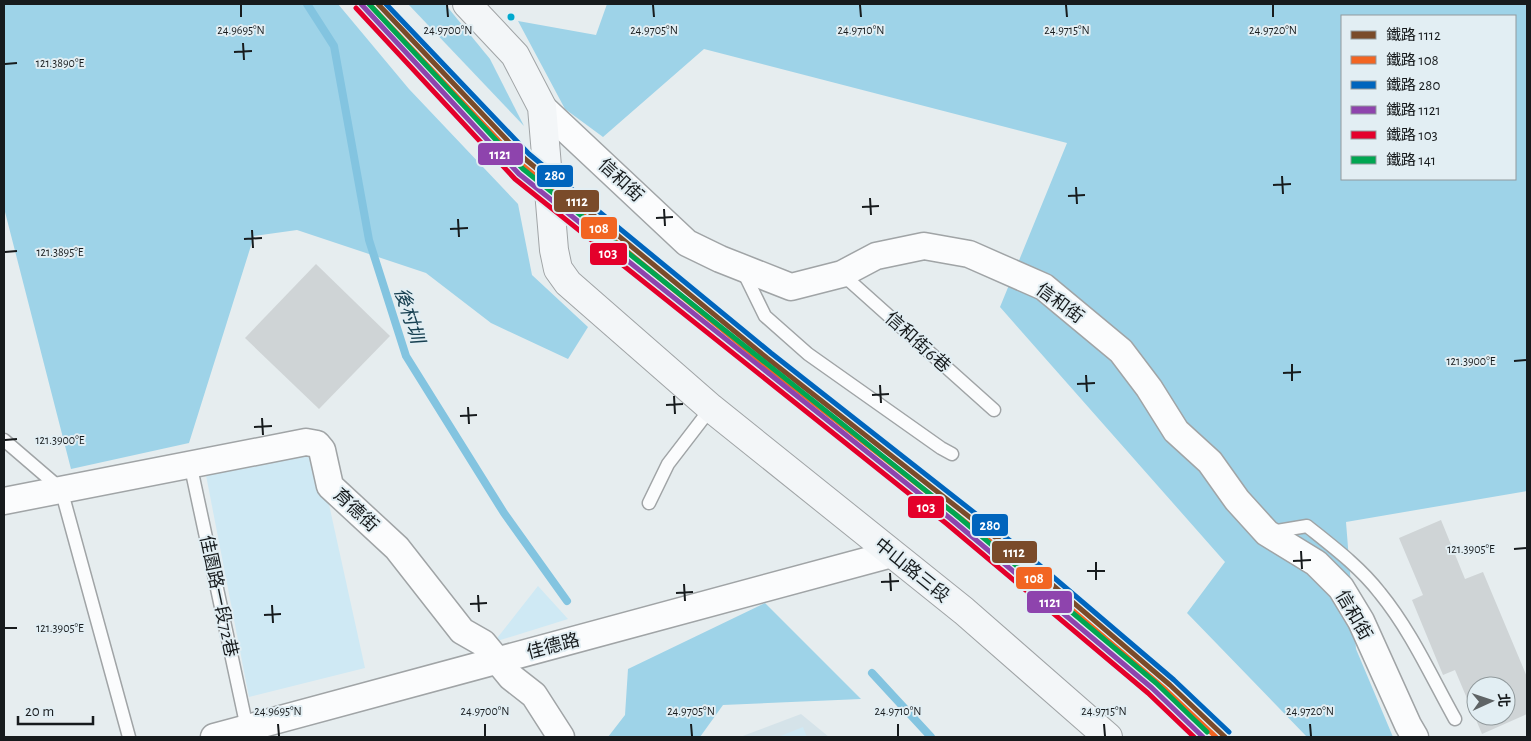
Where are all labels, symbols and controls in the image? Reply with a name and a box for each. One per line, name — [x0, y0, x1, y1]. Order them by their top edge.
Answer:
unlabelled marker — [506, 12, 516, 22]
legend — [1341, 15, 1516, 180]
text: 24.9695°N — [217, 24, 265, 36]
text: 24.9700°N — [423, 24, 473, 36]
text: 24.9705°N — [630, 24, 678, 36]
text: 24.9710°N — [838, 24, 884, 36]
text: 24.9715°N — [1044, 24, 1090, 36]
text: 24.9720°N — [1249, 24, 1297, 36]
text: 鐵路 1112 — [1386, 27, 1441, 43]
text: 鐵路 108 — [1386, 52, 1439, 68]
text: 121.3890°E — [36, 57, 84, 69]
text: 鐵路 280 — [1386, 77, 1440, 93]
text: 鐵路 1121 — [1386, 102, 1441, 118]
text: 鐵路 103 — [1386, 127, 1438, 143]
line badge: 1121 — [477, 142, 524, 166]
text: 1121 — [489, 148, 511, 162]
text: 鐵路 141 — [1386, 152, 1436, 168]
street label: 信和街 — [594, 154, 648, 206]
line badge: 280 — [536, 164, 574, 188]
text: 280 — [545, 169, 565, 183]
line badge: 1112 — [553, 189, 600, 213]
text: 1112 — [566, 195, 588, 209]
line badge: 108 — [580, 216, 618, 240]
text: 108 — [589, 222, 609, 236]
line badge: 103 — [589, 242, 628, 266]
text: 121.3895°E — [36, 246, 84, 258]
text: 103 — [599, 247, 617, 261]
street label: 信和街 — [1032, 279, 1088, 327]
water label: 後村圳 — [391, 285, 428, 348]
street label: 信和街6巷 — [881, 308, 955, 376]
text: 121.3900°E — [1446, 355, 1496, 367]
text: 121.3900°E — [35, 434, 85, 446]
street label: 育德街 — [329, 484, 383, 536]
line badge: 103 — [907, 495, 945, 519]
text: 103 — [917, 501, 935, 515]
line badge: 280 — [971, 513, 1009, 537]
text: 280 — [980, 519, 1000, 533]
street label: 佳園路一段72巷 — [196, 533, 242, 659]
street label: 中山路三段 — [871, 534, 953, 606]
line badge: 1112 — [991, 540, 1038, 564]
text: 121.3905°E — [1447, 543, 1495, 555]
text: 1112 — [1003, 546, 1025, 560]
line badge: 108 — [1015, 566, 1053, 590]
text: 108 — [1024, 572, 1044, 586]
street label: 信和街 — [1332, 587, 1376, 643]
line badge: 1121 — [1026, 590, 1073, 614]
text: 1121 — [1039, 596, 1061, 610]
text: 121.3905°E — [36, 622, 84, 634]
street label: 佳德路 — [524, 629, 582, 663]
north arrow — [1466, 676, 1516, 726]
text: 北 — [1496, 693, 1511, 708]
scale bar — [18, 694, 92, 726]
text: 20 m — [25, 704, 54, 719]
text: 24.9695°N — [254, 705, 302, 717]
text: 24.9700°N — [460, 705, 510, 717]
text: 24.9705°N — [667, 705, 715, 717]
text: 24.9710°N — [875, 705, 921, 717]
text: 24.9715°N — [1081, 705, 1127, 717]
text: 24.9720°N — [1286, 705, 1334, 717]

